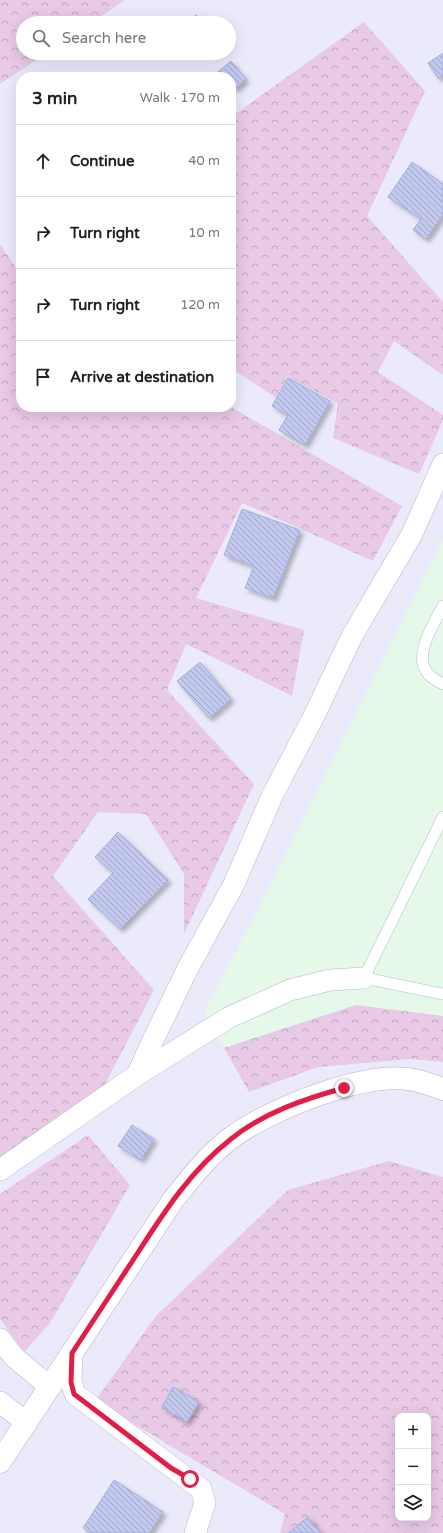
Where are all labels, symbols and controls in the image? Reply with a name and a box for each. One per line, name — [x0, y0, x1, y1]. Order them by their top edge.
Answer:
search box — [16, 16, 236, 60]
icon: search — [30, 27, 52, 49]
text: Search here — [62, 29, 146, 47]
text: 3 min — [32, 88, 77, 109]
text: Walk · 170 m — [140, 90, 220, 106]
icon: ahead — [32, 150, 54, 172]
text: Continue — [70, 152, 134, 170]
text: 40 m — [188, 153, 220, 169]
icon: right — [32, 222, 54, 244]
text: Turn right — [70, 224, 140, 242]
text: 10 m — [188, 225, 220, 241]
icon: right — [32, 294, 54, 316]
text: Turn right — [70, 296, 140, 314]
text: 120 m — [180, 297, 220, 313]
icon: arrive — [32, 366, 54, 388]
text: Arrive at destination — [70, 368, 214, 386]
route end — [335, 1079, 353, 1097]
map controls — [395, 1413, 431, 1521]
button: + — [395, 1413, 431, 1449]
button: − — [395, 1449, 431, 1485]
route start — [181, 1470, 199, 1488]
button: layers — [395, 1485, 431, 1521]

